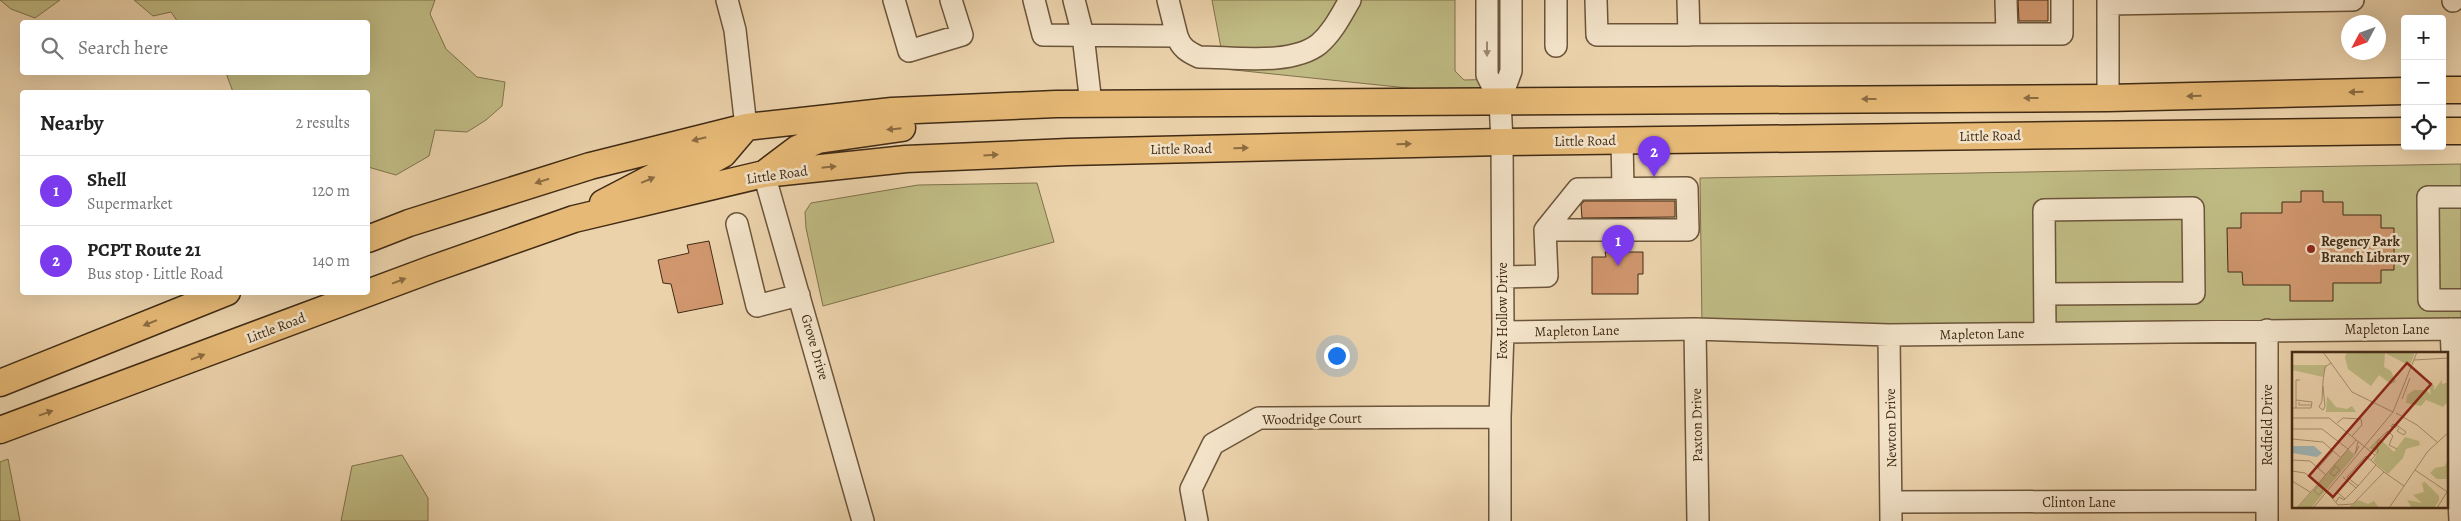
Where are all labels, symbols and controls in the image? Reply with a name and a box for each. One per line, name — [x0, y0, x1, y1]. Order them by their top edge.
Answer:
north arrow — [2341, 15, 2386, 60]
map controls — [2401, 15, 2446, 150]
button: + — [2401, 15, 2446, 60]
search box — [20, 20, 370, 75]
icon: search — [38, 34, 66, 62]
text: Search here — [78, 35, 168, 61]
one-way arrow — [1483, 41, 1491, 57]
button: − — [2401, 60, 2446, 105]
one-way arrow — [2348, 88, 2364, 96]
one-way arrow — [2185, 92, 2201, 100]
one-way arrow — [2023, 94, 2039, 102]
one-way arrow — [1860, 95, 1876, 103]
button: locate — [2401, 105, 2446, 150]
text: Nearby — [40, 109, 103, 137]
text: 2 results — [295, 112, 350, 134]
one-way arrow — [886, 125, 902, 133]
street label: Little Road — [1959, 126, 2022, 146]
street label: Little Road — [1554, 131, 1617, 151]
one-way arrow — [691, 135, 706, 143]
pin: 2 — [1638, 136, 1670, 177]
street label: Little Road — [1150, 139, 1213, 159]
one-way arrow — [1396, 140, 1412, 148]
one-way arrow — [1233, 144, 1249, 152]
one-way arrow — [984, 151, 1000, 159]
street label: Little Road — [745, 161, 809, 189]
one-way arrow — [822, 163, 838, 171]
text: Shell — [87, 167, 126, 193]
one-way arrow — [641, 175, 655, 183]
one-way arrow — [534, 177, 549, 185]
text: 1 — [53, 180, 59, 202]
text: 120 m — [312, 180, 350, 202]
text: Supermarket — [87, 193, 173, 215]
pin: 1 — [1602, 225, 1634, 266]
place label: Regency Park Branch Library — [2321, 232, 2410, 267]
text: PCPT Route 21 — [87, 237, 201, 263]
marker: Regency Park Branch Library — [2305, 243, 2317, 255]
text: 2 — [52, 250, 60, 272]
text: 140 m — [312, 250, 350, 272]
street label: Fox Hollow Drive — [1493, 262, 1512, 360]
text: Bus stop · Little Road — [87, 263, 223, 285]
one-way arrow — [392, 277, 407, 284]
street label: Little Road — [244, 308, 309, 348]
street label: Grove Drive — [797, 312, 833, 382]
one-way arrow — [142, 320, 157, 328]
street label: Mapleton Lane — [2345, 320, 2429, 339]
street label: Mapleton Lane — [1534, 321, 1620, 341]
street label: Mapleton Lane — [1939, 324, 2025, 344]
your location — [1324, 343, 1350, 369]
inset map — [2292, 352, 2448, 508]
one-way arrow — [191, 353, 206, 361]
street label: Redfield Drive — [2258, 384, 2277, 466]
street label: Paxton Drive — [1687, 388, 1707, 462]
street label: Newton Drive — [1881, 388, 1901, 468]
one-way arrow — [39, 409, 54, 417]
street label: Woodridge Court — [1261, 409, 1362, 429]
street label: Clinton Lane — [2042, 493, 2116, 512]

